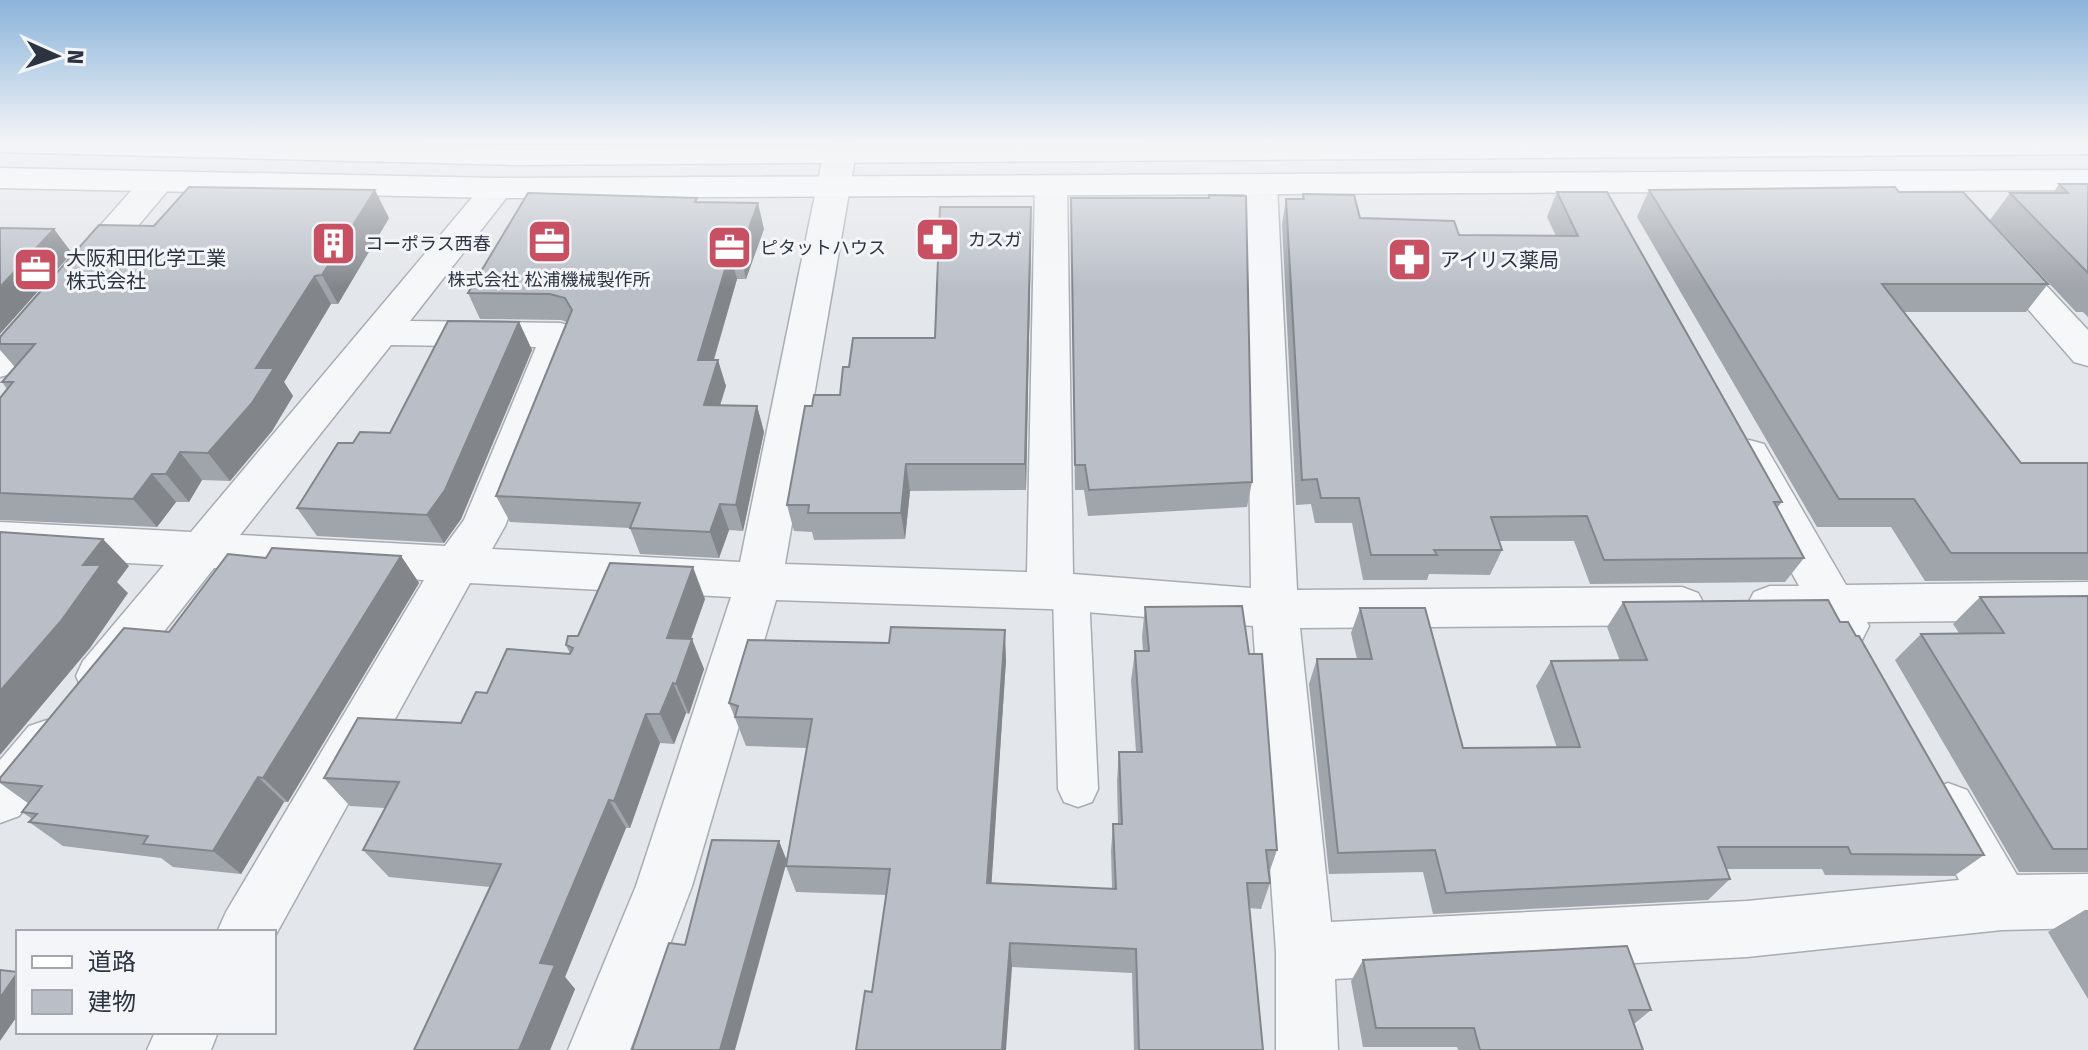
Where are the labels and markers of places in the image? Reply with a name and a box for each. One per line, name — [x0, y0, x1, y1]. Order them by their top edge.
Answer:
pharmacy icon: カスガ — [913, 216, 961, 264]
office icon: 株式会社 松浦機械製作所 — [525, 218, 573, 266]
building icon: コーポラス西春 — [310, 220, 358, 268]
office icon: ピタットハウス — [705, 224, 753, 272]
place label: カスガ — [968, 229, 1022, 251]
place label: コーポラス西春 — [365, 233, 491, 255]
pharmacy icon: アイリス薬局 — [1385, 236, 1433, 284]
place label: ピタットハウス — [760, 237, 886, 259]
office icon: 大阪和田化学工業 株式会社 — [11, 246, 59, 294]
place label: 大阪和田化学工業 株式会社 — [66, 246, 226, 293]
place label: アイリス薬局 — [1440, 248, 1559, 272]
place label: 株式会社 松浦機械製作所 — [448, 269, 650, 291]

